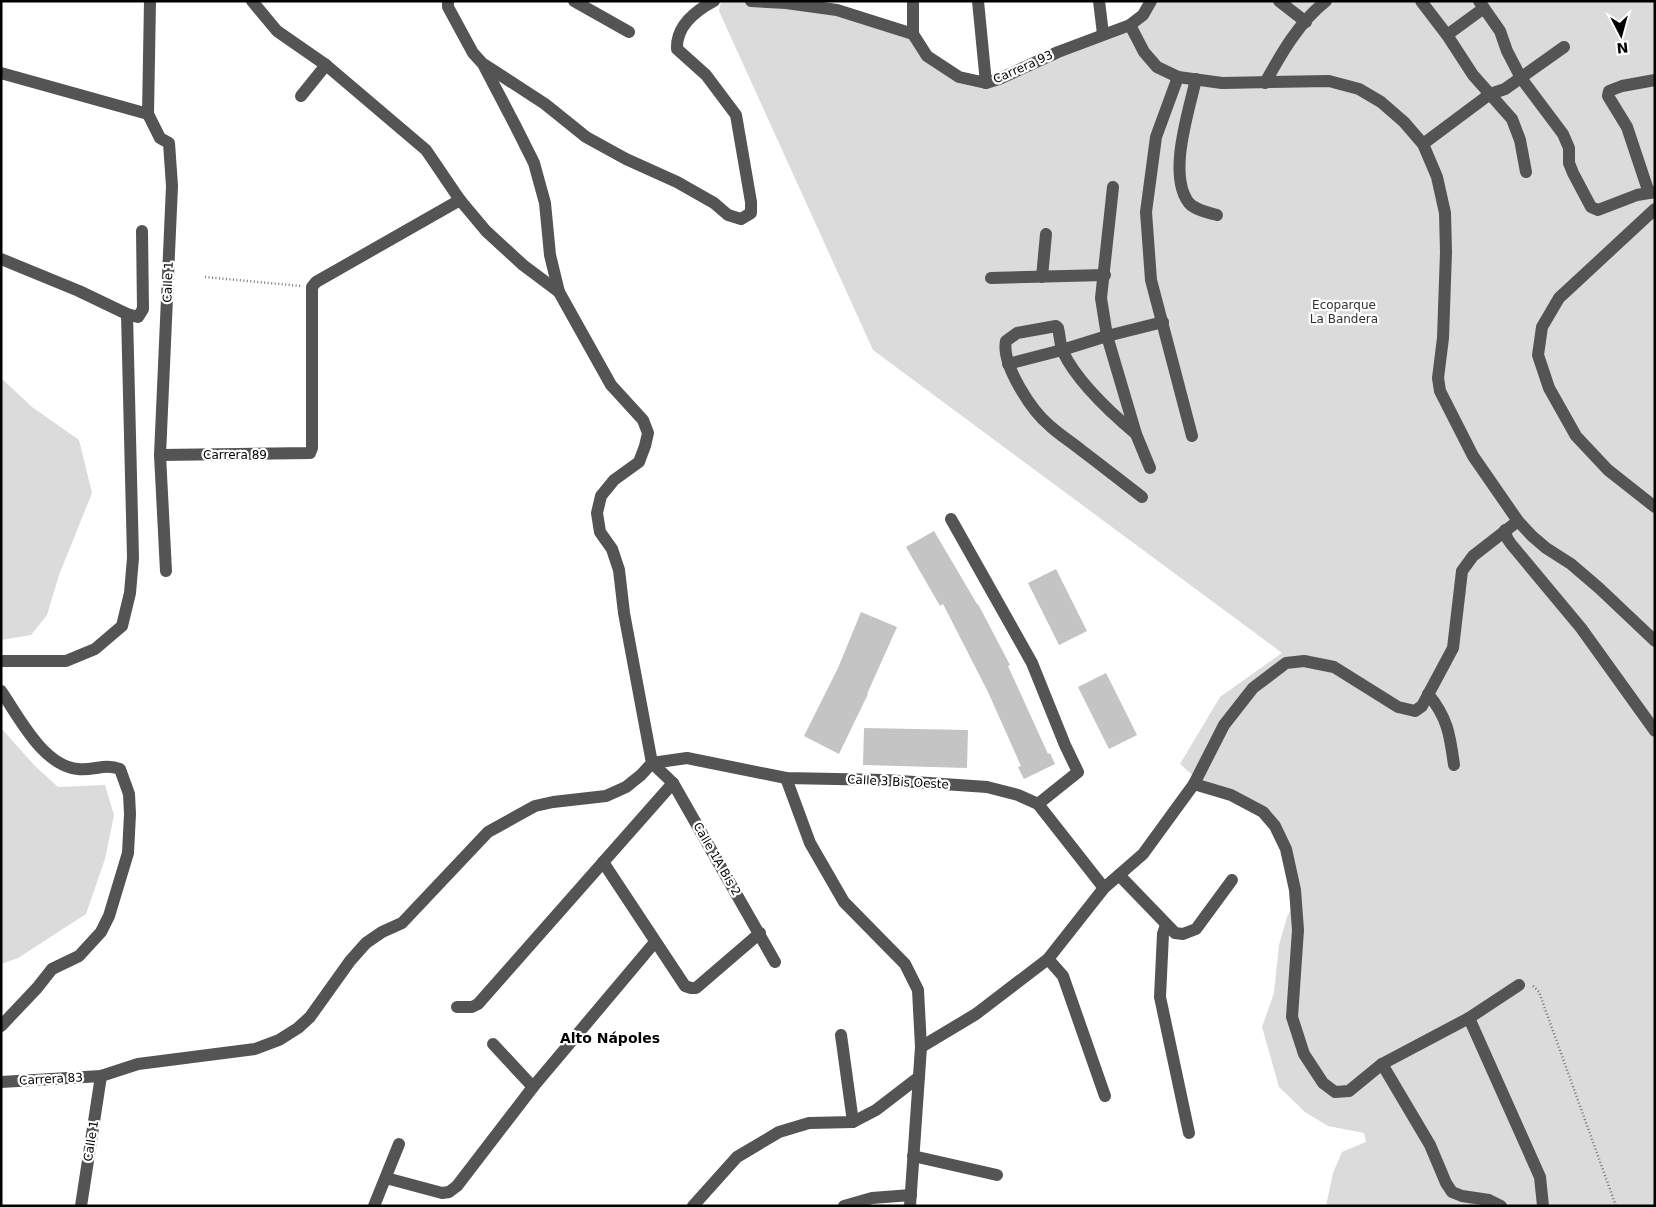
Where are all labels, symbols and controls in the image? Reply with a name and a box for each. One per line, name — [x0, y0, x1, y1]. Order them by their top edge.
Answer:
north arrow — [1596, 10, 1646, 60]
text: N — [1616, 39, 1629, 56]
street label: Carrera 93 — [991, 48, 1055, 86]
street label: Calle 1 — [160, 261, 176, 303]
park label: Ecoparque La Bandera — [1310, 298, 1378, 326]
street label: Carrera 89 — [203, 448, 267, 462]
street label: Calle 3 Bis Oeste — [847, 772, 949, 792]
street label: Calle 1A Bis 2 — [690, 820, 744, 898]
district label: Alto Nápoles — [560, 1030, 660, 1046]
street label: Carrera 83 — [19, 1070, 83, 1088]
street label: Calle 1 — [81, 1120, 101, 1162]

